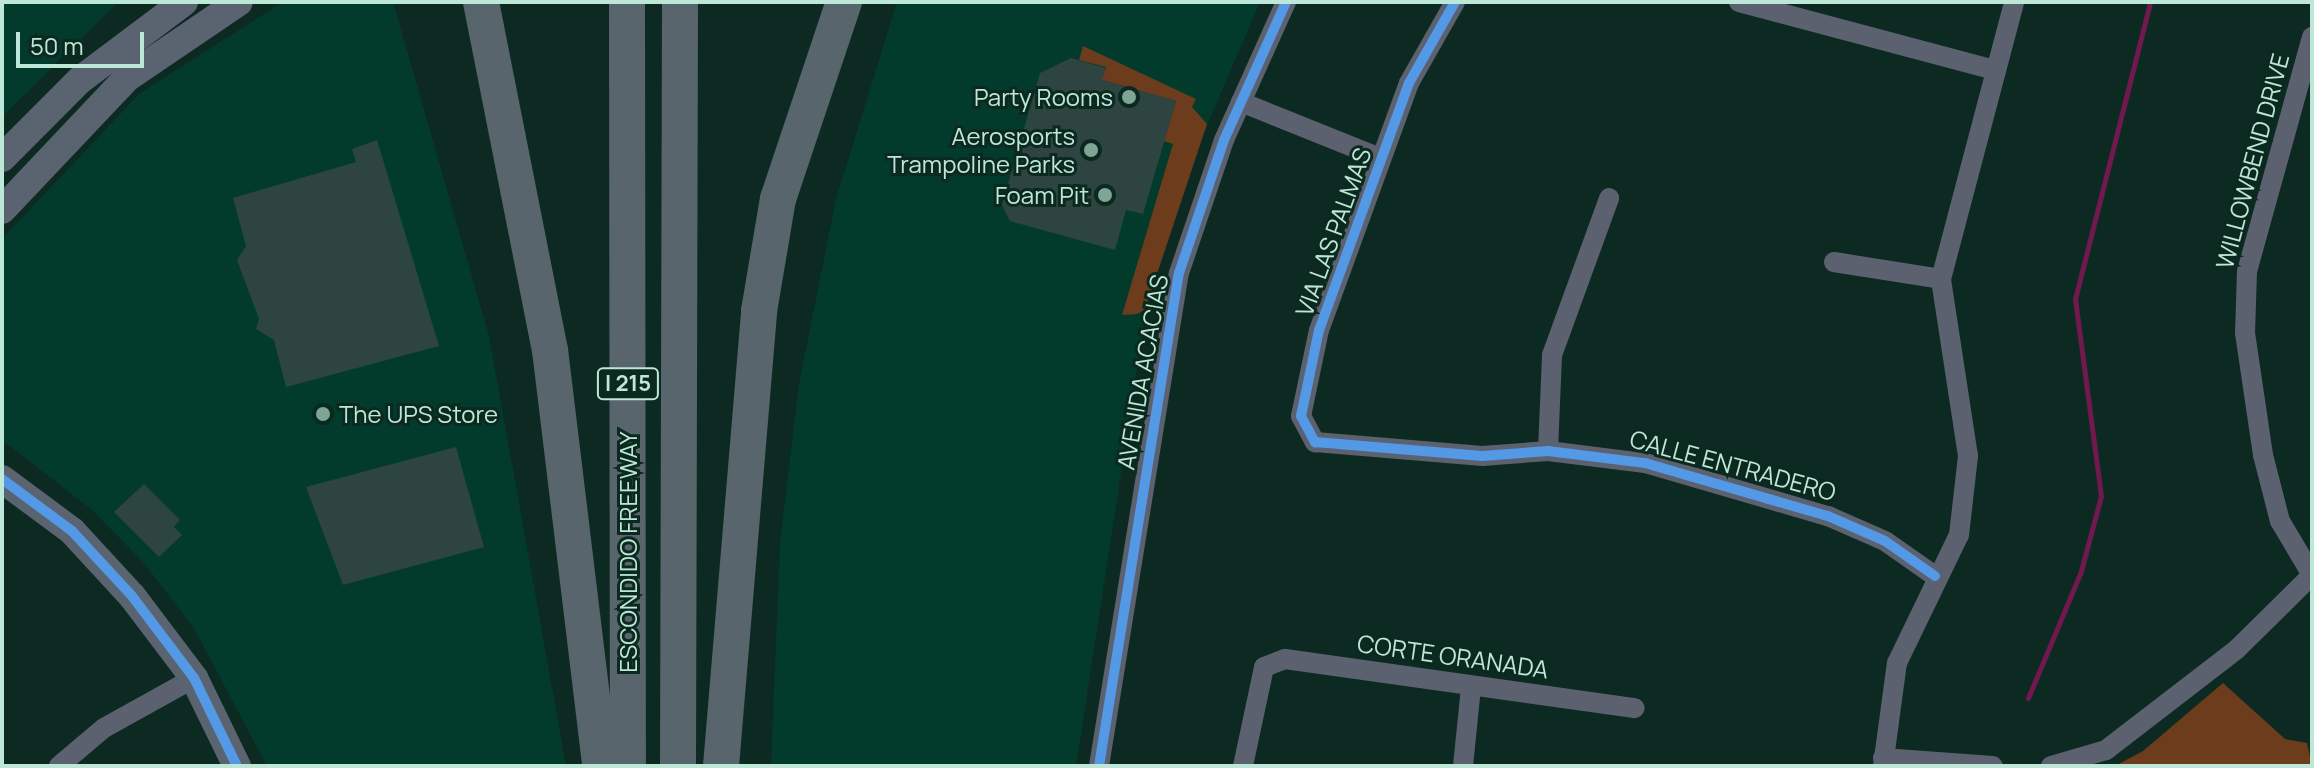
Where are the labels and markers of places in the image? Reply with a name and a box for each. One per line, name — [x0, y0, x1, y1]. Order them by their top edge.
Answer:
place label: Party Rooms — [974, 83, 1113, 111]
marker: Party Rooms — [1120, 88, 1138, 106]
place label: Aerosports Trampoline Parks — [887, 122, 1075, 178]
marker: Aerosports Trampoline Parks — [1082, 141, 1100, 159]
place label: Foam Pit — [995, 181, 1089, 209]
marker: Foam Pit — [1096, 186, 1114, 204]
place label: The UPS Store — [339, 400, 498, 428]
marker: The UPS Store — [314, 405, 332, 423]

